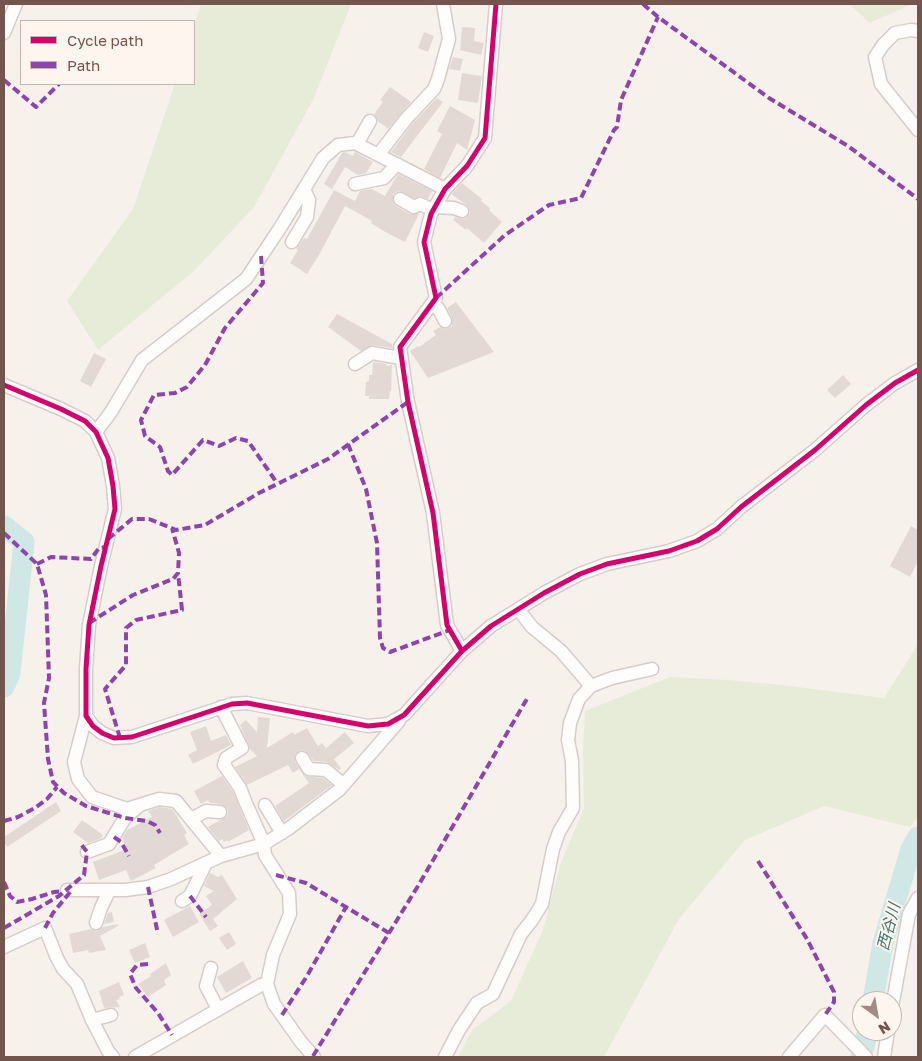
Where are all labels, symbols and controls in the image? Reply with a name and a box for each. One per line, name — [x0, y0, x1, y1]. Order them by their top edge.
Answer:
legend — [20, 20, 195, 85]
text: Cycle path — [67, 31, 143, 49]
text: Path — [67, 56, 100, 74]
water label: 西谷川 — [874, 901, 904, 953]
north arrow — [852, 991, 902, 1041]
text: N — [876, 1018, 894, 1038]

